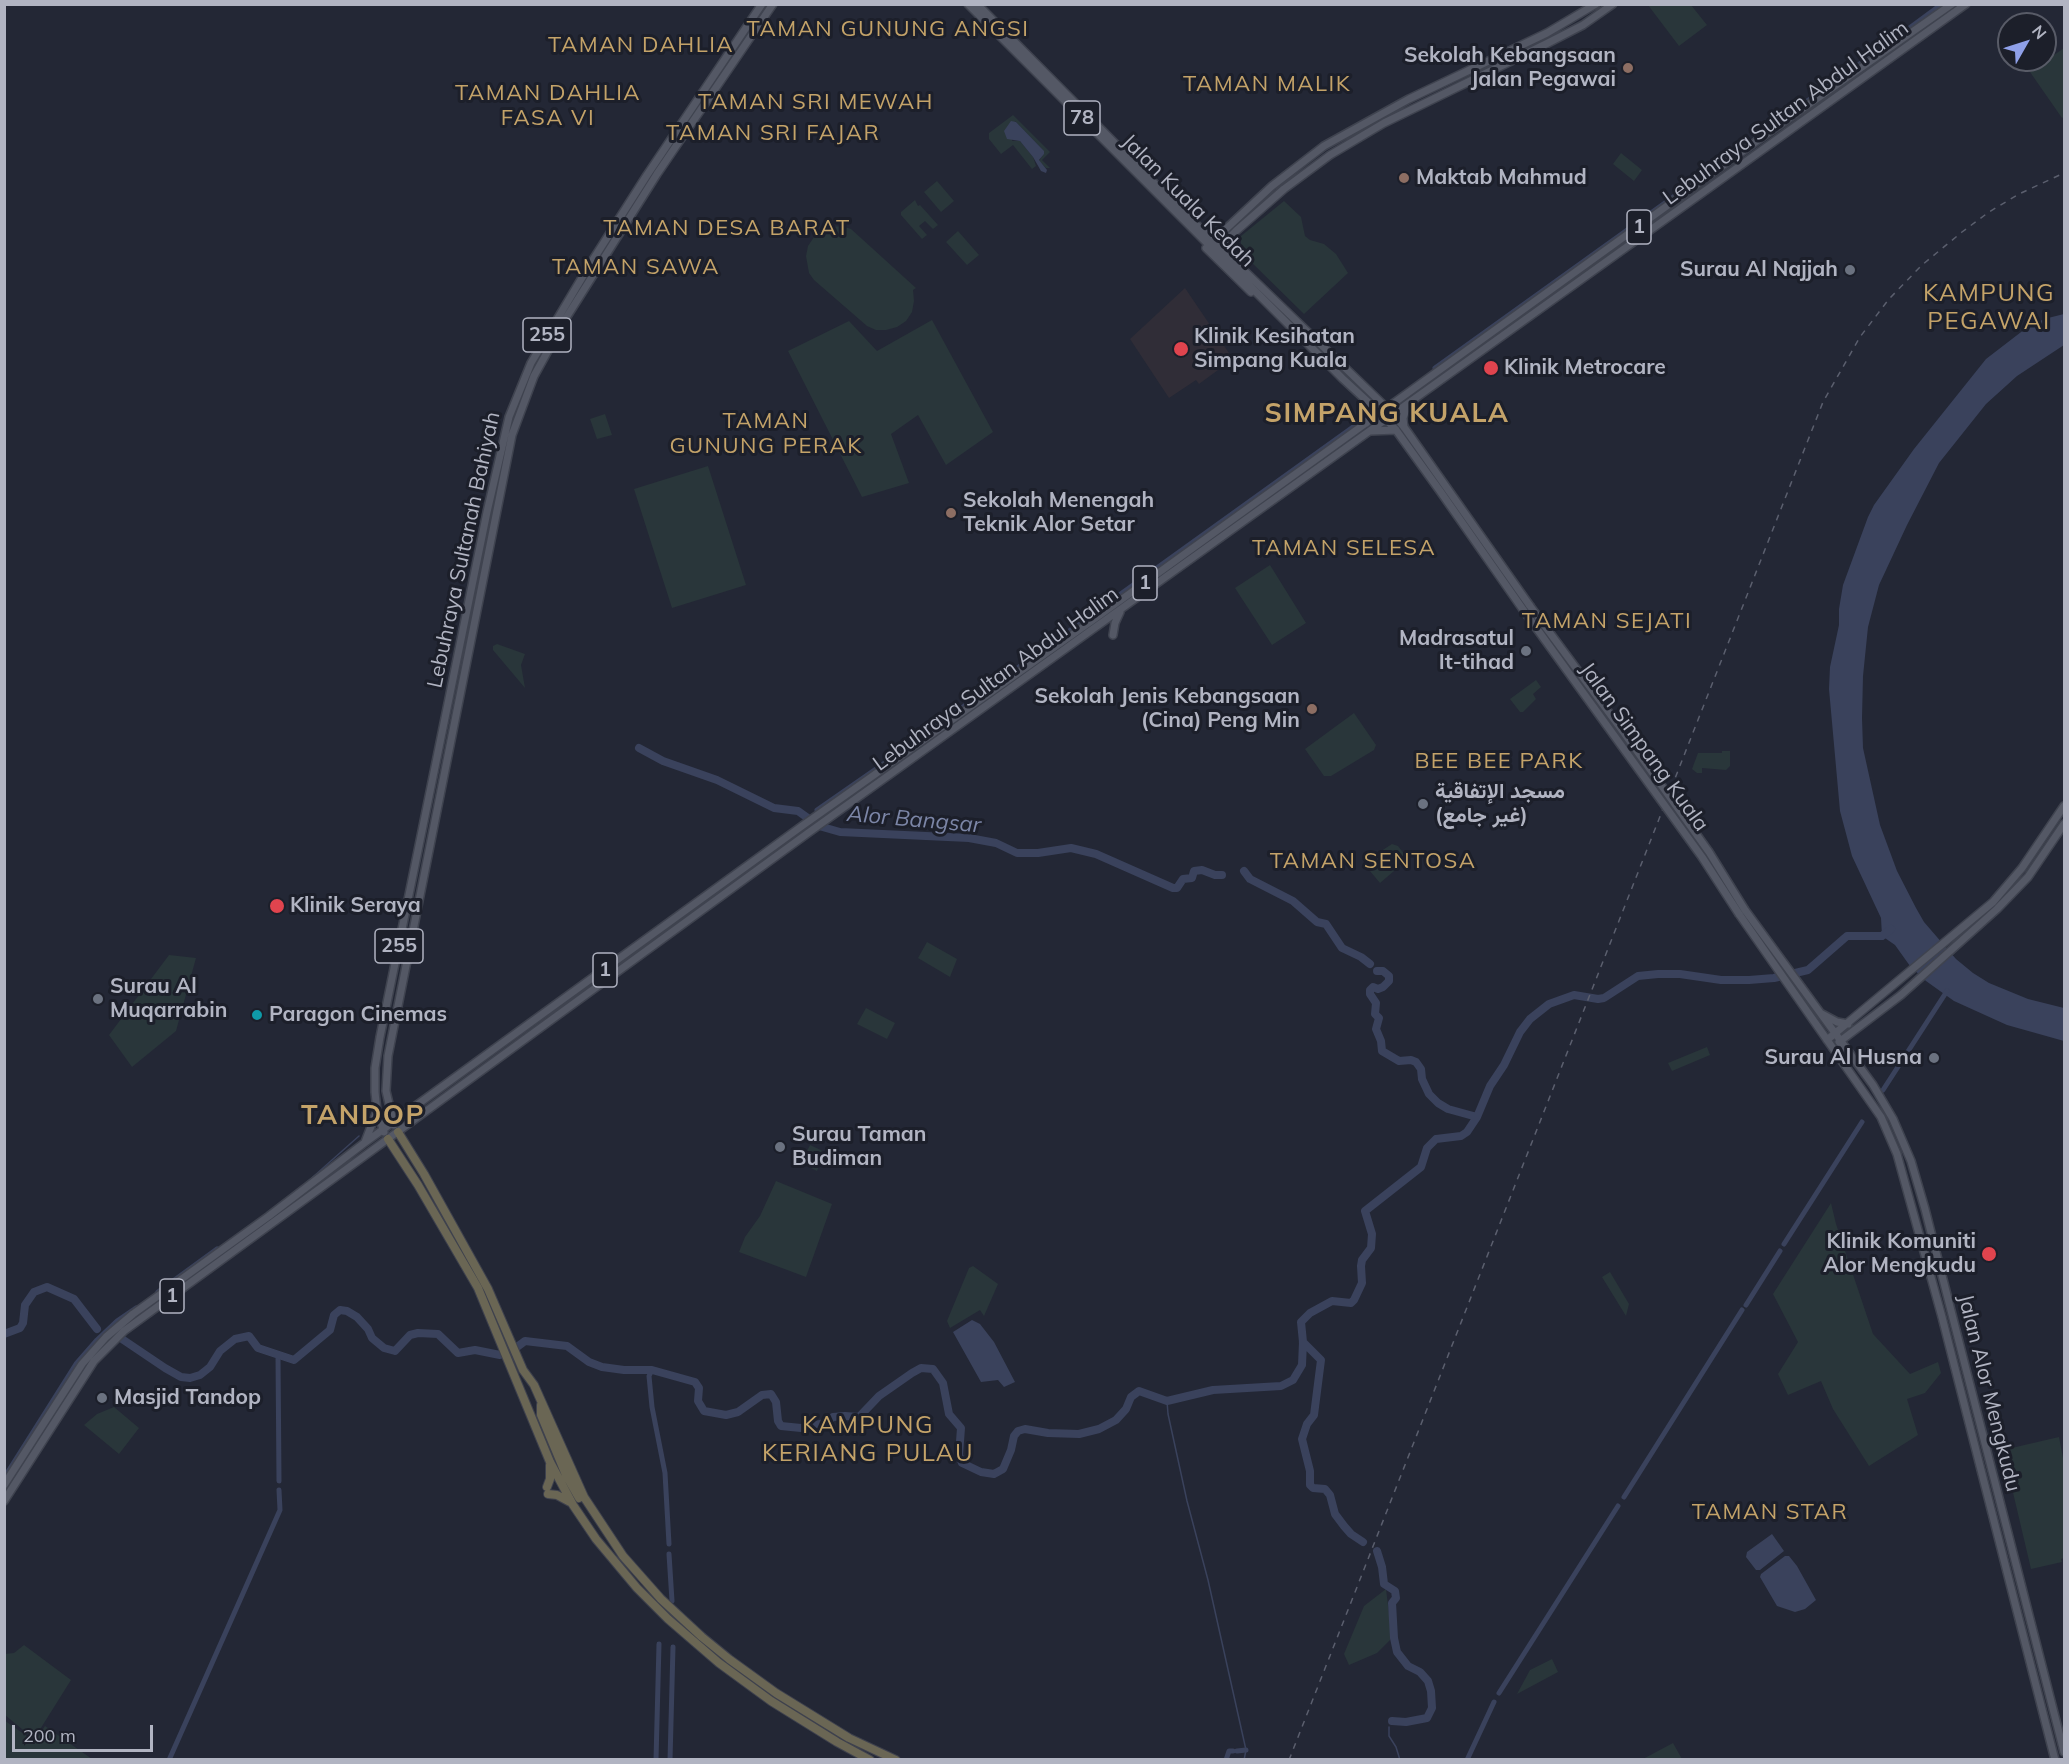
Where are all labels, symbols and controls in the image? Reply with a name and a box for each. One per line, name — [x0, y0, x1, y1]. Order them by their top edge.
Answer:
north arrow — [1997, 12, 2057, 72]
street label: Lebuhraya Sultan Abdul Halim — [1658, 15, 1914, 211]
district label: TAMAN GUNUNG ANGSI — [747, 16, 1029, 42]
text: N — [2028, 21, 2051, 43]
district label: TAMAN DAHLIA — [548, 32, 734, 58]
place label: Sekolah Kebangsaan Jalan Pegawai — [1404, 43, 1616, 93]
marker: Sekolah Kebangsaan Jalan Pegawai — [1621, 61, 1635, 75]
district label: TAMAN MALIK — [1183, 71, 1351, 97]
district label: TAMAN DAHLIA FASA VI — [455, 80, 641, 132]
district label: TAMAN SRI MEWAH — [698, 89, 934, 115]
road number: 78 — [1064, 101, 1100, 135]
district label: TAMAN SRI FAJAR — [666, 120, 880, 146]
street label: Jalan Kuala Kedah — [1116, 129, 1260, 273]
place label: Maktab Mahmud — [1416, 165, 1587, 191]
marker: Maktab Mahmud — [1397, 171, 1411, 185]
road number: 1 — [1627, 210, 1651, 244]
district label: TAMAN DESA BARAT — [603, 215, 851, 241]
district label: TAMAN SAWA — [552, 254, 720, 280]
place label: Surau Al Najjah — [1680, 257, 1838, 283]
marker: Surau Al Najjah — [1843, 263, 1857, 277]
district label: KAMPUNG PEGAWAI — [1923, 280, 2055, 336]
road number: 255 — [523, 318, 571, 352]
place label: Klinik Kesihatan Simpang Kuala — [1194, 324, 1355, 374]
marker: Klinik Kesihatan Simpang Kuala — [1172, 340, 1190, 358]
place label: Klinik Metrocare — [1504, 355, 1666, 381]
marker: Klinik Metrocare — [1482, 359, 1500, 377]
district label: SIMPANG KUALA — [1265, 398, 1509, 430]
district label: TAMAN GUNUNG PERAK — [669, 408, 863, 460]
street label: Lebuhraya Sultanah Bahiyah — [422, 410, 506, 690]
place label: Sekolah Menengah Teknik Alor Setar — [963, 488, 1154, 538]
marker: Sekolah Menengah Teknik Alor Setar — [944, 506, 958, 520]
district label: TAMAN SELESA — [1252, 535, 1436, 561]
road number: 1 — [1133, 566, 1157, 600]
street label: Lebuhraya Sultan Abdul Halim — [868, 581, 1124, 777]
district label: TAMAN SEJATI — [1522, 608, 1692, 634]
place label: Madrasatul It-tihad — [1399, 626, 1514, 676]
marker: Madrasatul It-tihad — [1519, 644, 1533, 658]
street label: Jalan Simpang Kuala — [1574, 658, 1714, 836]
place label: Sekolah Jenis Kebangsaan (Cina) Peng Min — [1034, 684, 1300, 734]
marker: Sekolah Jenis Kebangsaan (Cina) Peng Min — [1305, 702, 1319, 716]
district label: BEE BEE PARK — [1414, 748, 1584, 774]
place label: مسجد الإتفاقية (غير جامع) — [1435, 779, 1565, 829]
marker: مسجد الإتفاقية (غير جامع) — [1416, 797, 1430, 811]
water label: Alor Bangsar — [846, 801, 982, 839]
district label: TAMAN SENTOSA — [1270, 848, 1476, 874]
place label: Klinik Seraya — [290, 893, 421, 919]
marker: Klinik Seraya — [268, 897, 286, 915]
road number: 255 — [375, 929, 423, 963]
road number: 1 — [593, 953, 617, 987]
place label: Surau Al Muqarrabin — [110, 974, 227, 1024]
marker: Surau Al Muqarrabin — [91, 992, 105, 1006]
place label: Paragon Cinemas — [269, 1002, 447, 1028]
marker: Paragon Cinemas — [250, 1008, 264, 1022]
place label: Surau Al Husna — [1765, 1045, 1922, 1071]
marker: Surau Al Husna — [1927, 1051, 1941, 1065]
district label: TANDOP — [301, 1100, 425, 1132]
place label: Surau Taman Budiman — [792, 1122, 926, 1172]
marker: Surau Taman Budiman — [773, 1140, 787, 1154]
place label: Klinik Komuniti Alor Mengkudu — [1823, 1229, 1976, 1279]
marker: Klinik Komuniti Alor Mengkudu — [1980, 1245, 1998, 1263]
road number: 1 — [160, 1279, 184, 1313]
street label: Jalan Alor Mengkudu — [1952, 1292, 2026, 1494]
place label: Masjid Tandop — [114, 1385, 261, 1411]
marker: Masjid Tandop — [95, 1391, 109, 1405]
district label: KAMPUNG KERIANG PULAU — [762, 1412, 974, 1468]
district label: TAMAN STAR — [1692, 1499, 1848, 1525]
scale bar — [15, 1713, 156, 1751]
text: 200 m — [23, 1724, 76, 1747]

